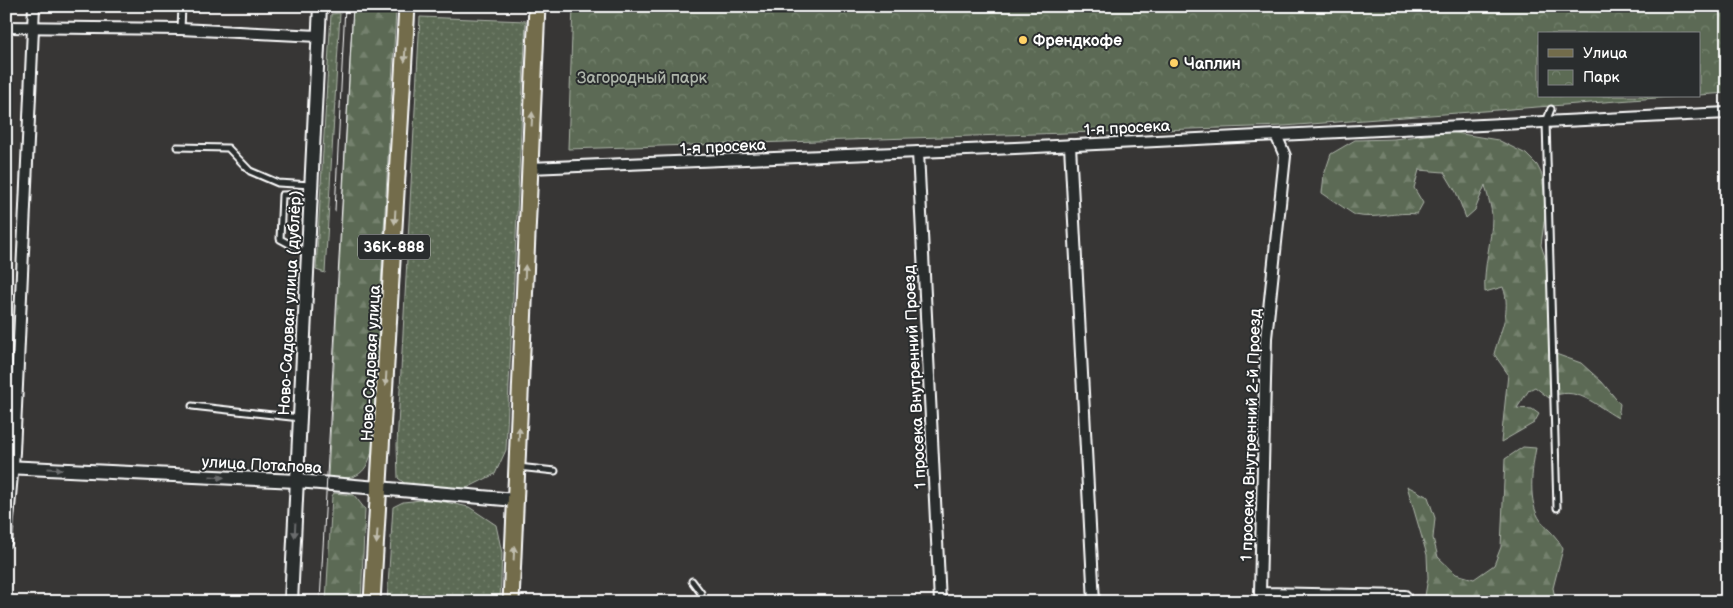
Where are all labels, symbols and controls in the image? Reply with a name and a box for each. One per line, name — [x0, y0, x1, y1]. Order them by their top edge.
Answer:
place label: Френдкофе — [1033, 32, 1122, 51]
legend — [1538, 32, 1700, 98]
marker: Френдкофе — [1017, 34, 1029, 46]
text: Улица — [1583, 44, 1628, 63]
one-way arrow — [400, 47, 408, 63]
place label: Чаплин — [1184, 55, 1241, 74]
marker: Чаплин — [1168, 57, 1180, 69]
text: Парк — [1583, 68, 1620, 87]
park label: Загородный парк — [577, 69, 707, 88]
one-way arrow — [528, 111, 536, 127]
street label: 1-я просека — [1083, 117, 1171, 140]
street label: 1-я просека — [679, 136, 767, 159]
street label: Ново-Садовая улица (дублёр) — [275, 190, 306, 416]
one-way arrow — [391, 209, 399, 225]
road number: 36К-888 — [358, 234, 430, 260]
one-way arrow — [521, 263, 529, 279]
street label: 1 просека Внутренний Проезд — [900, 264, 931, 489]
street label: Ново-Садовая улица — [358, 284, 385, 442]
street label: 1 просека Внутренний 2-й Проезд — [1238, 308, 1265, 562]
one-way arrow — [382, 372, 390, 388]
one-way arrow — [515, 426, 523, 442]
street label: улица Потапова — [201, 453, 323, 478]
one-way arrow — [47, 466, 63, 474]
one-way arrow — [209, 474, 225, 482]
one-way arrow — [290, 522, 298, 538]
one-way arrow — [372, 529, 380, 545]
one-way arrow — [510, 545, 518, 561]

